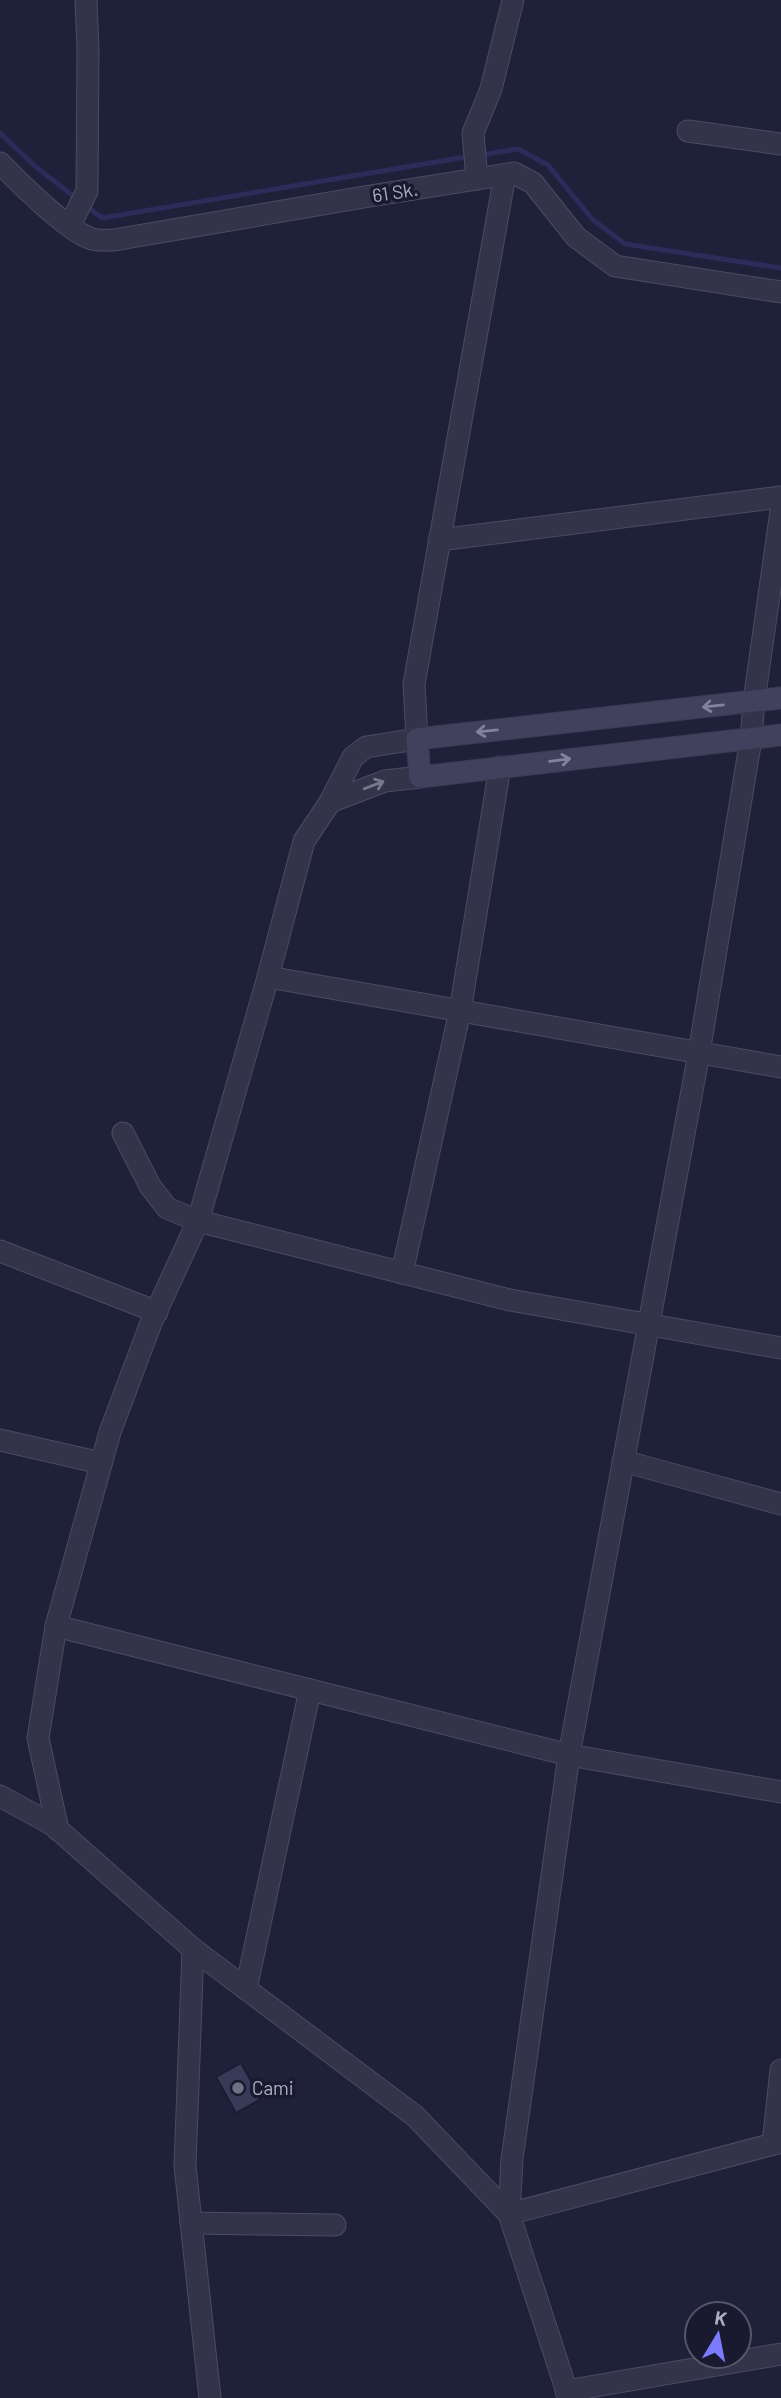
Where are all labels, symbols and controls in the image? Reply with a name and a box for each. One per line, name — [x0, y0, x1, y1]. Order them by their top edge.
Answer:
street label: 61 Sk. — [371, 177, 419, 206]
one-way arrow — [702, 699, 725, 712]
one-way arrow — [476, 725, 499, 738]
one-way arrow — [548, 754, 571, 767]
one-way arrow — [362, 778, 384, 790]
place label: Cami — [252, 2076, 294, 2099]
marker: Cami — [230, 2080, 246, 2096]
north arrow — [683, 2300, 753, 2370]
text: K — [713, 2305, 729, 2330]

